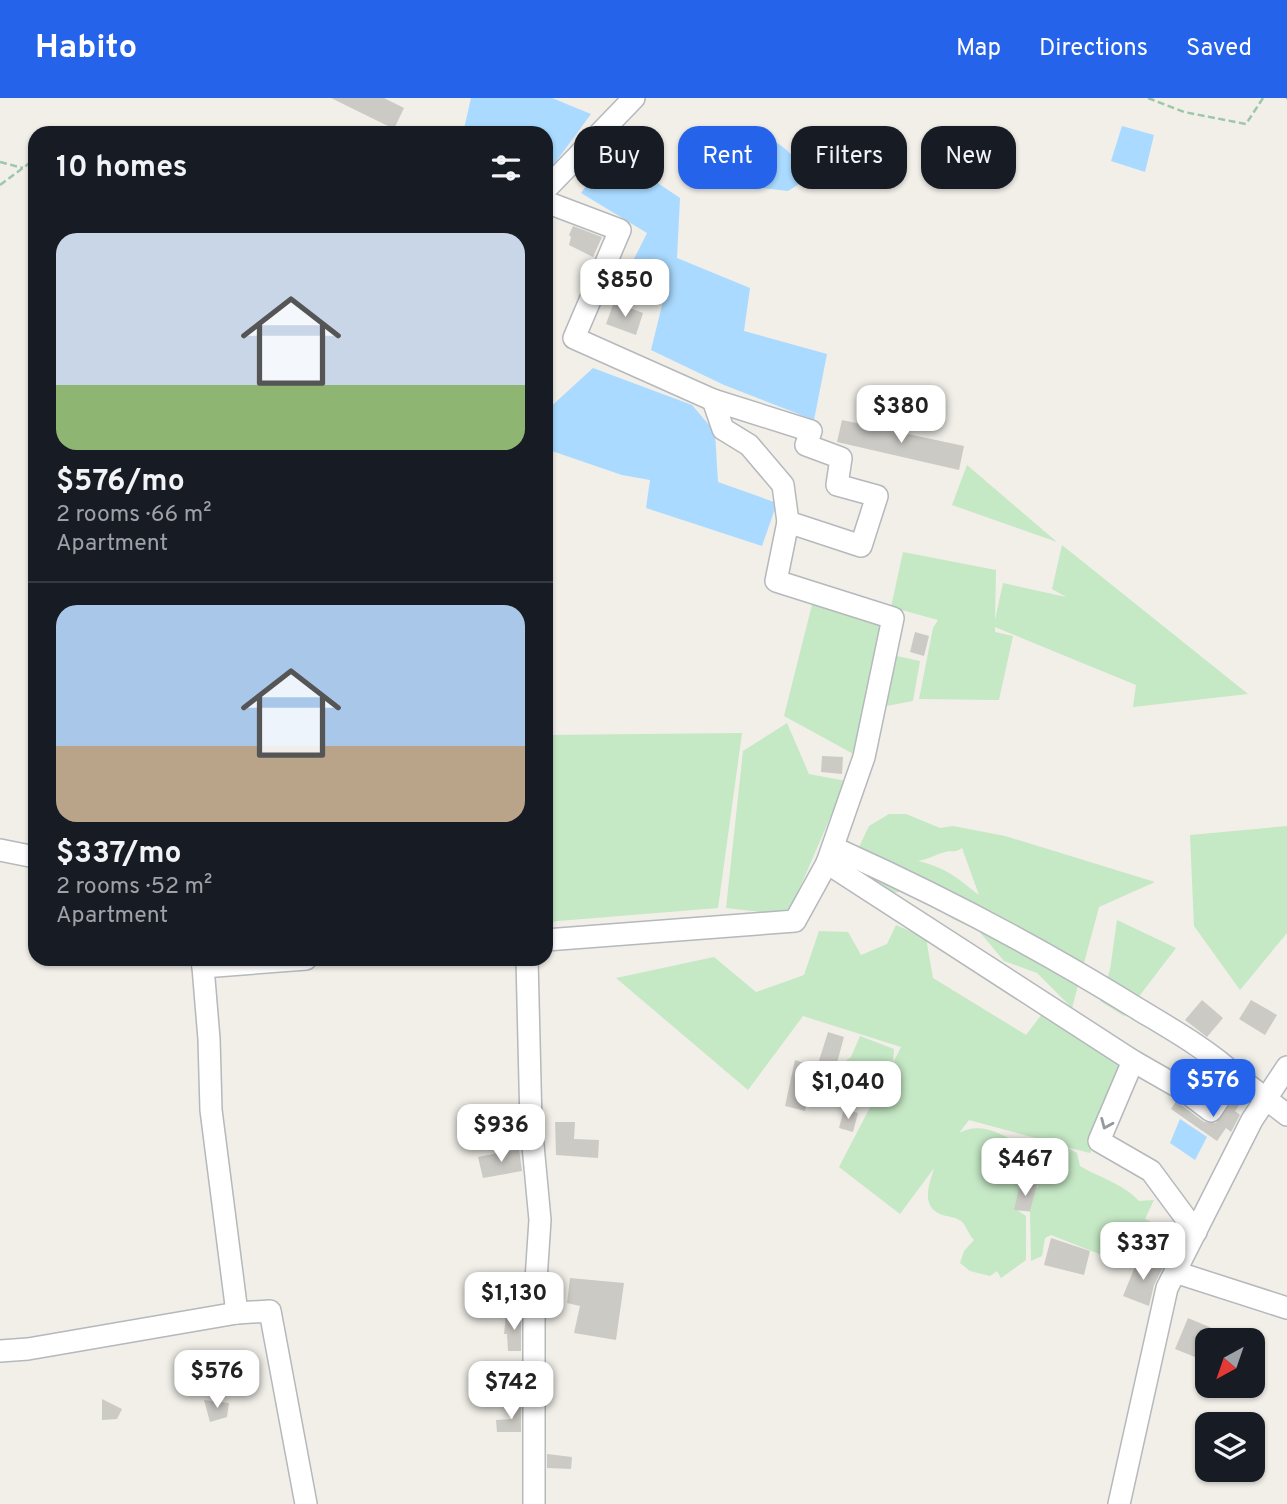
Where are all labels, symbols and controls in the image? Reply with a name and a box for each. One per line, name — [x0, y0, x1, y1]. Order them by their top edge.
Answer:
text: Habito — [35, 28, 137, 70]
text: Map — [956, 34, 1001, 64]
text: Directions — [1039, 34, 1148, 64]
text: Saved — [1186, 34, 1252, 64]
chip: Buy — [574, 126, 664, 189]
chip: Rent — [678, 126, 777, 189]
chip: Filters — [791, 126, 907, 189]
chip: New — [921, 126, 1016, 189]
icon: filters — [487, 149, 525, 187]
text: 10 homes — [56, 150, 187, 187]
pin: $850 — [584, 260, 666, 319]
text: $850 — [596, 267, 654, 296]
icon: home — [228, 278, 354, 404]
pin: $380 — [860, 386, 942, 445]
text: $380 — [873, 393, 929, 422]
text: $576/mo — [56, 464, 185, 501]
text: 2 rooms · 66 m² — [56, 501, 212, 530]
text: Apartment — [56, 530, 168, 559]
icon: home — [228, 650, 354, 776]
text: $337/mo — [56, 836, 182, 873]
text: 2 rooms · 52 m² — [56, 873, 212, 902]
text: Apartment — [56, 902, 168, 931]
pin: $576 — [1172, 1060, 1254, 1119]
pin: $1,040 — [791, 1062, 905, 1121]
text: $576 — [1186, 1067, 1240, 1096]
text: $1,040 — [811, 1069, 885, 1098]
pin: $936 — [460, 1104, 542, 1164]
text: $936 — [473, 1112, 529, 1141]
one-way arrow — [1100, 1116, 1114, 1129]
pin: $467 — [984, 1138, 1066, 1198]
text: $467 — [997, 1146, 1053, 1175]
pin: $337 — [1102, 1222, 1184, 1282]
text: $337 — [1116, 1230, 1170, 1259]
pin: $1,130 — [457, 1272, 571, 1332]
text: $1,130 — [481, 1280, 547, 1309]
north arrow — [1195, 1328, 1265, 1398]
map controls — [1195, 1328, 1265, 1482]
pin: $576 — [176, 1350, 258, 1410]
text: $576 — [190, 1358, 244, 1387]
pin: $742 — [470, 1362, 552, 1421]
text: $742 — [484, 1369, 538, 1398]
button: layers — [1195, 1412, 1265, 1482]

